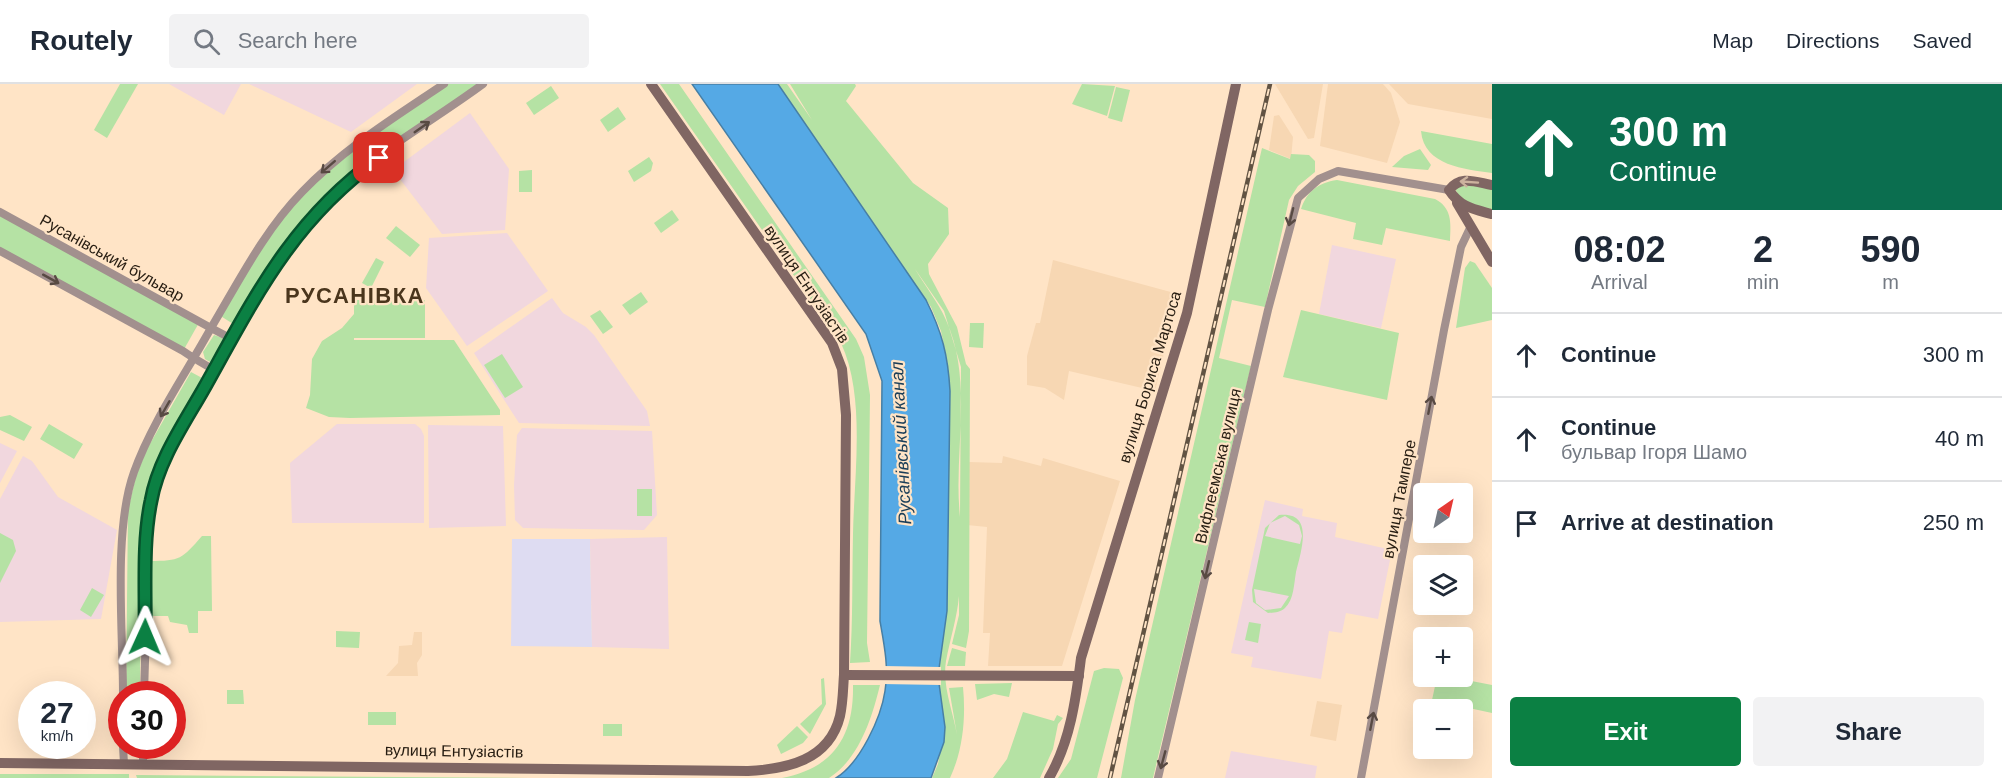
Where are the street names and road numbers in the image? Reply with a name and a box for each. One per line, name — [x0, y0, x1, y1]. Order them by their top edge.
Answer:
street label: Русанівський бульвар — [37, 211, 187, 305]
street label: вулиця Ентузіастів — [761, 222, 853, 346]
street label: вулиця Бориса Мартоса — [1116, 289, 1184, 465]
street label: Вифлеємська вулиця — [1192, 387, 1244, 545]
street label: вулиця Тампере — [1379, 438, 1419, 560]
street label: вулиця Ентузіастів — [385, 741, 523, 761]

